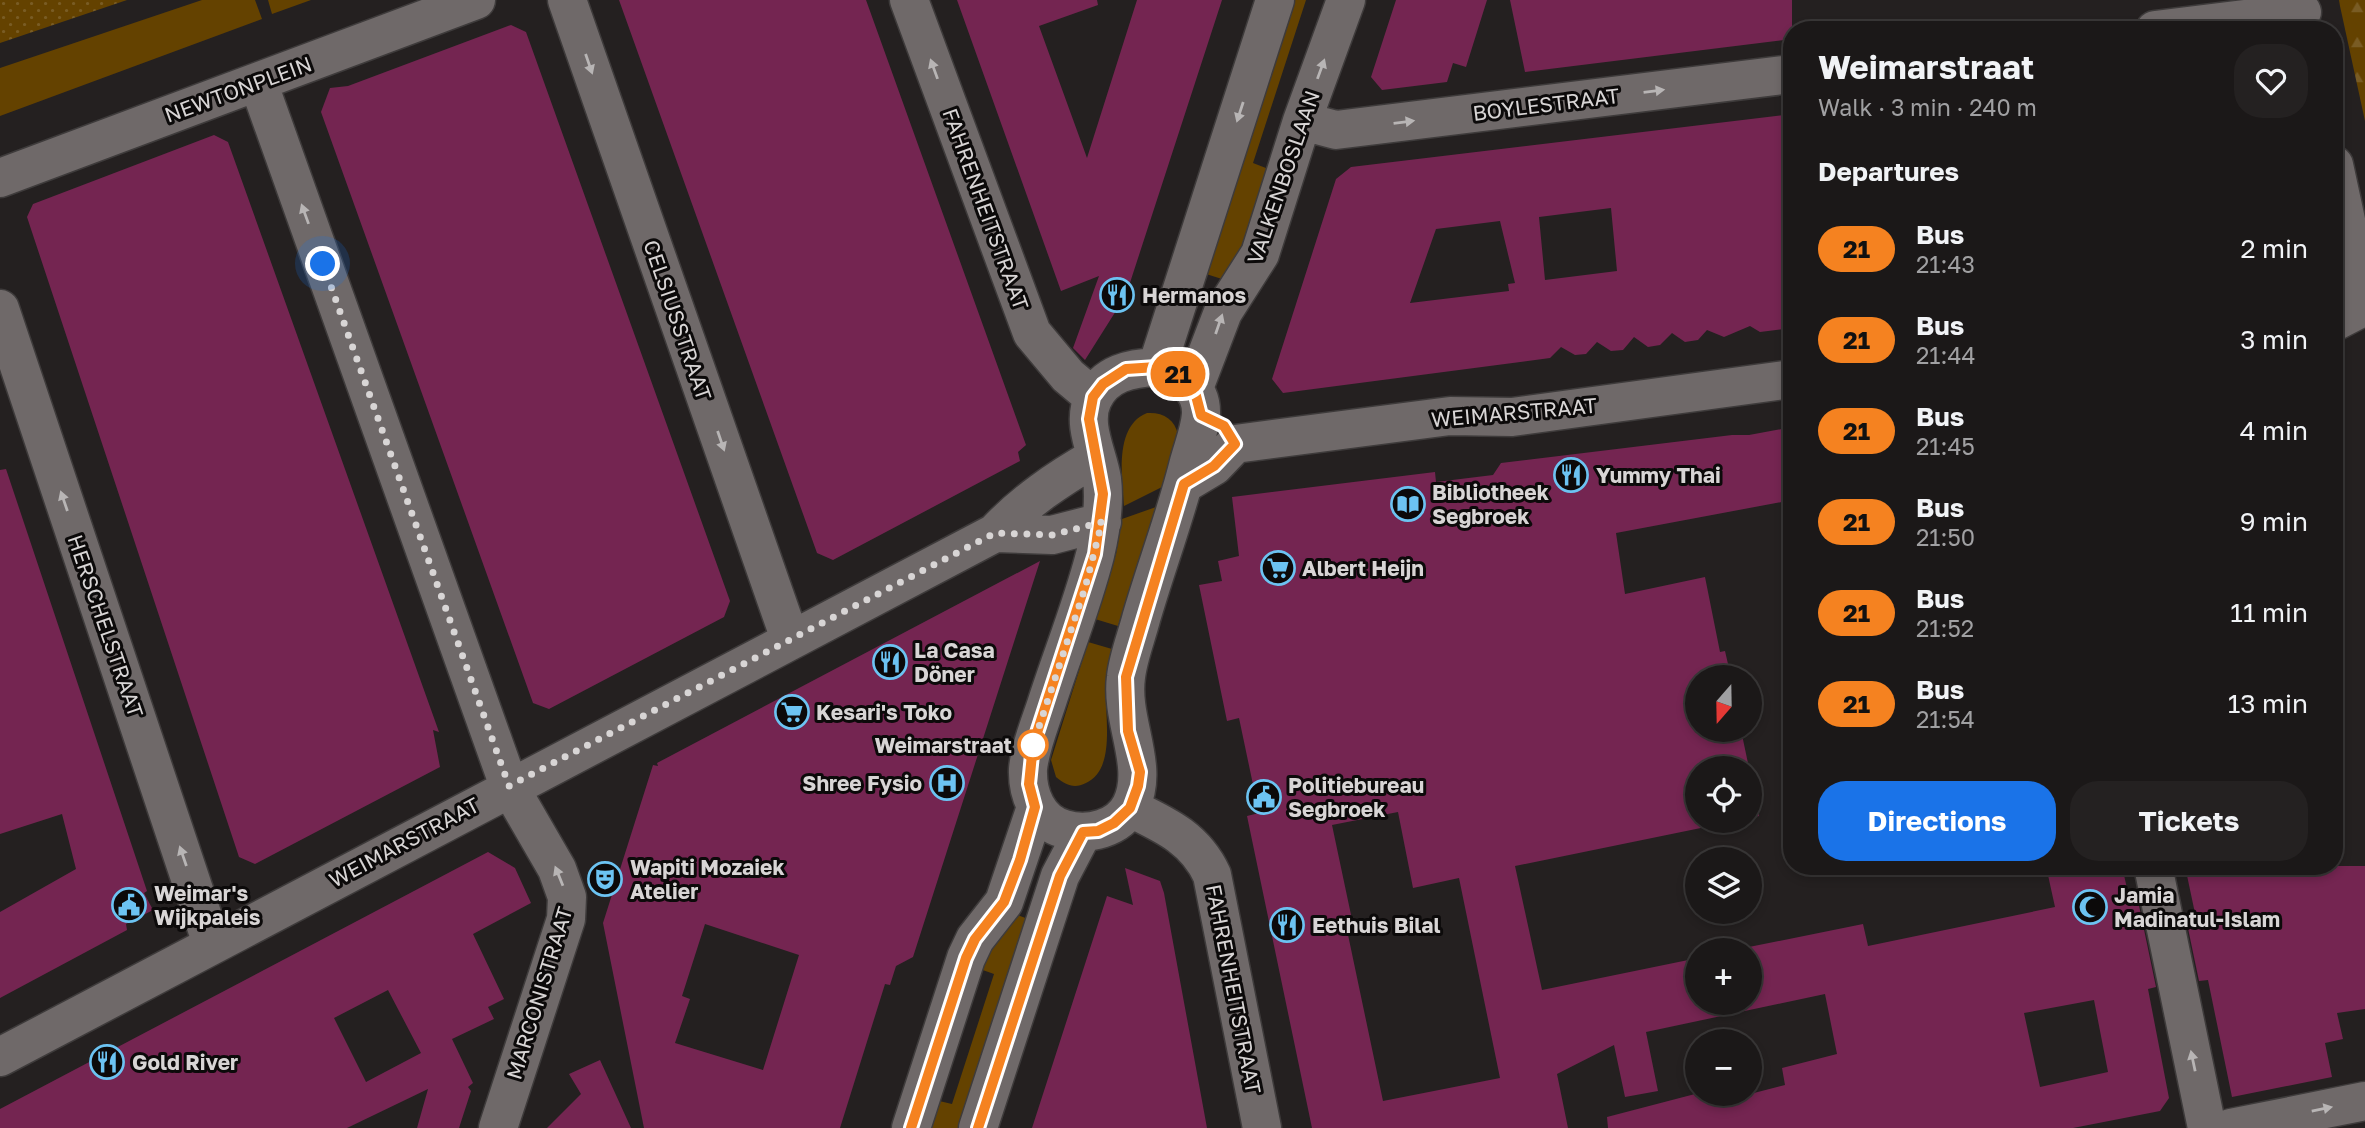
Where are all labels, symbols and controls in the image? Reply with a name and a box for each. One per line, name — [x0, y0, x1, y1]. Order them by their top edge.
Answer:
button: heart — [2234, 44, 2308, 118]
text: Weimarstraat — [1818, 47, 2034, 86]
street label: NEWTONPLEIN — [161, 50, 315, 128]
one-way arrow — [584, 54, 595, 75]
one-way arrow — [929, 58, 940, 79]
one-way arrow — [1316, 58, 1327, 79]
street label: BOYLESTRAAT — [1471, 82, 1621, 126]
one-way arrow — [1643, 86, 1665, 97]
street label: VALKENBOSLAAN — [1241, 87, 1325, 267]
text: Walk · 3 min · 240 m — [1818, 93, 2037, 121]
one-way arrow — [1234, 101, 1245, 122]
street label: FAHRENHEITSTRAAT — [937, 105, 1035, 313]
one-way arrow — [1393, 116, 1415, 127]
text: Departures — [1818, 156, 1959, 187]
one-way arrow — [299, 204, 310, 225]
text: Bus — [1916, 219, 1964, 250]
text: 2 min — [2240, 233, 2308, 264]
text: 21 — [1843, 234, 1870, 263]
street label: CELSIUSSTRAAT — [638, 236, 718, 404]
your location — [305, 246, 340, 281]
text: 21:43 — [1916, 250, 1975, 278]
restaurant icon: Hermanos — [1098, 276, 1136, 314]
place label: Hermanos — [1142, 282, 1246, 308]
text: Bus — [1916, 310, 1964, 341]
one-way arrow — [1214, 314, 1225, 335]
text: 3 min — [2240, 324, 2308, 355]
text: 21 — [1843, 325, 1870, 354]
text: 21:44 — [1916, 341, 1975, 369]
line badge: 21 — [1146, 351, 1210, 397]
text: 21 — [1165, 359, 1192, 388]
street label: WEIMARSTRAAT — [1430, 392, 1598, 432]
text: Bus — [1916, 401, 1964, 432]
text: 4 min — [2240, 415, 2308, 446]
text: 21 — [1843, 416, 1870, 445]
one-way arrow — [716, 431, 727, 452]
text: 21:45 — [1916, 432, 1975, 460]
restaurant icon: Yummy Thai — [1552, 456, 1590, 494]
place label: Yummy Thai — [1596, 462, 1721, 488]
place label: Bibliotheek Segbroek — [1432, 479, 1549, 529]
library icon: Bibliotheek Segbroek — [1389, 485, 1427, 523]
one-way arrow — [58, 490, 69, 511]
text: Bus — [1916, 492, 1964, 523]
text: 9 min — [2240, 506, 2308, 537]
text: 21 — [1843, 507, 1870, 536]
text: 21:50 — [1916, 523, 1975, 551]
street label: HERSCHELSTRAAT — [63, 531, 149, 721]
supermarket icon: Albert Heijn — [1259, 549, 1297, 587]
place label: Albert Heijn — [1302, 555, 1424, 581]
text: Bus — [1916, 583, 1964, 614]
text: 11 min — [2230, 597, 2308, 628]
text: 21 — [1843, 598, 1870, 627]
text: 21:52 — [1916, 614, 1974, 642]
place label: La Casa Döner — [914, 637, 995, 687]
restaurant icon: La Casa Döner — [871, 643, 909, 681]
north arrow — [1685, 665, 1762, 742]
map controls — [1685, 665, 1762, 1106]
text: Bus — [1916, 674, 1964, 705]
text: 13 min — [2228, 688, 2308, 719]
text: 21 — [1843, 689, 1870, 718]
supermarket icon: Kesari's Toko — [773, 693, 811, 731]
place label: Kesari's Toko — [816, 699, 952, 725]
text: 21:54 — [1916, 705, 1975, 733]
marker: Weimarstraat — [1018, 730, 1048, 760]
place label: Weimarstraat — [874, 732, 1012, 758]
button: locate — [1685, 756, 1762, 833]
hospital icon: Shree Fysio — [928, 764, 966, 802]
place label: Shree Fysio — [802, 770, 922, 796]
place label: Politiebureau Segbroek — [1288, 772, 1424, 822]
public building icon: Politiebureau Segbroek — [1245, 778, 1283, 816]
button: Directions — [1818, 781, 2056, 861]
button: Tickets — [2070, 781, 2308, 861]
street label: WEIMARSTRAAT — [324, 791, 484, 893]
one-way arrow — [177, 845, 188, 866]
button: layers — [1685, 847, 1762, 924]
place label: Wapiti Mozaiek Atelier — [630, 854, 785, 904]
theatre icon: Wapiti Mozaiek Atelier — [586, 860, 624, 898]
one-way arrow — [554, 865, 565, 886]
place label: Weimar's Wijkpaleis — [154, 880, 261, 930]
street label: FAHRENHEITSTRAAT — [1201, 882, 1267, 1096]
place label: Jamia Madinatul-Islam — [2114, 882, 2280, 932]
public building icon: Weimar's Wijkpaleis — [110, 886, 148, 924]
mosque icon: Jamia Madinatul-Islam — [2071, 888, 2109, 926]
street label: MARCONISTRAAT — [500, 904, 578, 1082]
restaurant icon: Eethuis Bilal — [1268, 906, 1306, 944]
place label: Eethuis Bilal — [1312, 912, 1440, 938]
button: + — [1685, 938, 1762, 1015]
button: − — [1685, 1029, 1762, 1106]
restaurant icon: Gold River — [88, 1043, 126, 1081]
place label: Gold River — [132, 1049, 238, 1075]
one-way arrow — [2188, 1050, 2199, 1072]
one-way arrow — [2311, 1104, 2333, 1115]

